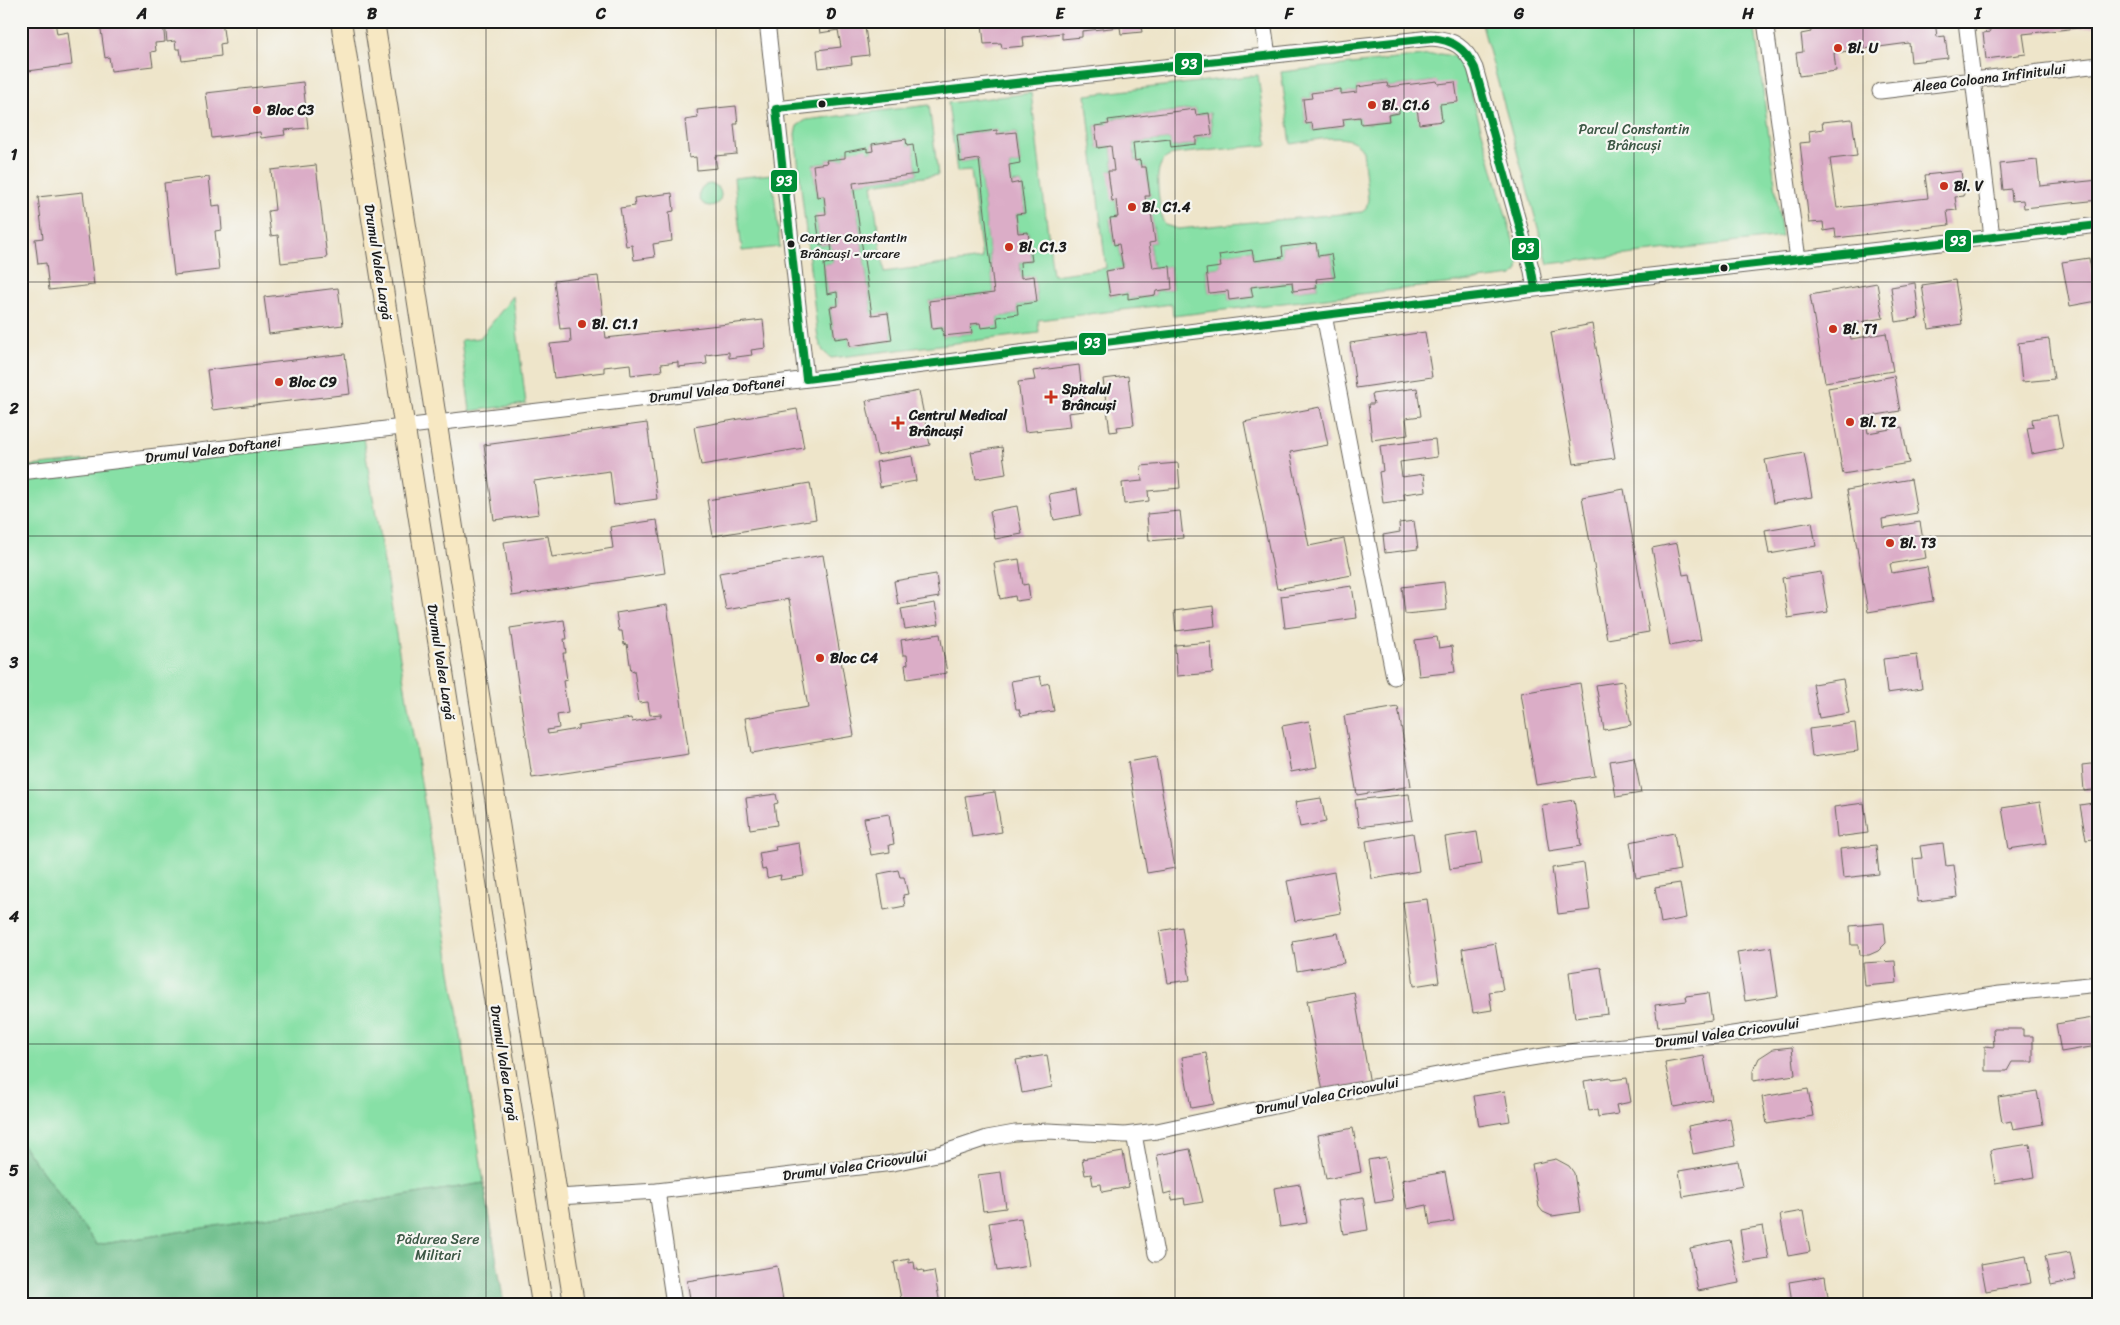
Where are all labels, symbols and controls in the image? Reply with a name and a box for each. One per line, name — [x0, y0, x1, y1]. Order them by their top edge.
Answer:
text: A — [136, 0, 147, 28]
text: B — [367, 0, 378, 28]
text: C — [595, 0, 607, 28]
text: D — [826, 0, 836, 28]
text: E — [1056, 0, 1066, 28]
text: F — [1284, 0, 1295, 28]
text: G — [1513, 0, 1525, 28]
text: H — [1741, 0, 1754, 28]
text: I — [1974, 0, 1983, 28]
place label: Bl. U — [1848, 36, 1879, 61]
marker: Bl. U — [1832, 42, 1844, 54]
line badge: 93 — [1174, 52, 1203, 76]
text: 93 — [1181, 52, 1197, 77]
street label: Aleea Coloana Infinitului — [1910, 56, 2068, 100]
place label: Bl. C1.6 — [1382, 93, 1430, 118]
place label: Bloc C3 — [267, 98, 314, 123]
unlabelled marker — [817, 99, 827, 109]
marker: Bl. C1.6 — [1366, 99, 1378, 111]
marker: Bloc C3 — [251, 104, 263, 116]
park label: Parcul Constantin Brâncuși — [1579, 117, 1690, 158]
text: 1 — [11, 140, 18, 169]
line badge: 93 — [770, 169, 798, 193]
text: 93 — [776, 169, 792, 194]
place label: Bl. V — [1954, 174, 1984, 199]
marker: Bl. V — [1938, 180, 1950, 192]
place label: Bl. C1.4 — [1142, 195, 1191, 220]
marker: Bl. C1.4 — [1126, 201, 1138, 213]
street label: Drumul Valea Largă — [356, 202, 400, 323]
place label: Cartier Constantin Brâncuși - urcare — [800, 226, 907, 265]
line badge: 93 — [1944, 229, 1972, 253]
text: 93 — [1950, 229, 1966, 254]
place label: Bl. C1.3 — [1019, 235, 1067, 260]
text: 93 — [1518, 236, 1534, 261]
line badge: 93 — [1511, 237, 1540, 261]
marker: Cartier Constantin Brâncuși - urcare — [786, 239, 796, 249]
marker: Bl. C1.3 — [1003, 241, 1015, 253]
unlabelled marker — [1719, 263, 1729, 273]
place label: Bl. C1.1 — [592, 312, 638, 337]
place label: Bl. T1 — [1843, 317, 1877, 342]
marker: Bl. C1.1 — [576, 318, 588, 330]
marker: Bl. T1 — [1827, 323, 1839, 335]
text: 93 — [1084, 331, 1100, 356]
line badge: 93 — [1078, 332, 1107, 356]
street label: Drumul Valea Doftanei — [648, 369, 787, 411]
place label: Bloc C9 — [289, 370, 337, 395]
marker: Bloc C9 — [273, 376, 285, 388]
place label: Spitalul Brâncuși — [1061, 377, 1117, 418]
marker: Spitalul Brâncuși — [1044, 390, 1058, 404]
text: 2 — [8, 394, 19, 423]
place label: Centrul Medical Brâncuși — [908, 403, 1008, 444]
place label: Bl. T2 — [1860, 410, 1897, 435]
marker: Centrul Medical Brâncuși — [891, 416, 905, 430]
marker: Bl. T2 — [1844, 416, 1856, 428]
street label: Drumul Valea Doftanei — [144, 429, 283, 471]
place label: Bl. T3 — [1900, 531, 1936, 556]
marker: Bl. T3 — [1884, 537, 1896, 549]
street label: Drumul Valea Largă — [419, 602, 463, 723]
place label: Bloc C4 — [830, 646, 878, 671]
text: 3 — [9, 648, 19, 677]
marker: Bloc C4 — [814, 652, 826, 664]
text: 4 — [8, 902, 19, 931]
street label: Drumul Valea Largă — [482, 1003, 526, 1124]
street label: Drumul Valea Cricovului — [1653, 1010, 1802, 1056]
street label: Drumul Valea Cricovului — [1253, 1070, 1402, 1122]
street label: Drumul Valea Cricovului — [781, 1143, 930, 1189]
text: 5 — [9, 1156, 19, 1185]
park label: Pădurea Sere Militari — [397, 1227, 479, 1268]

